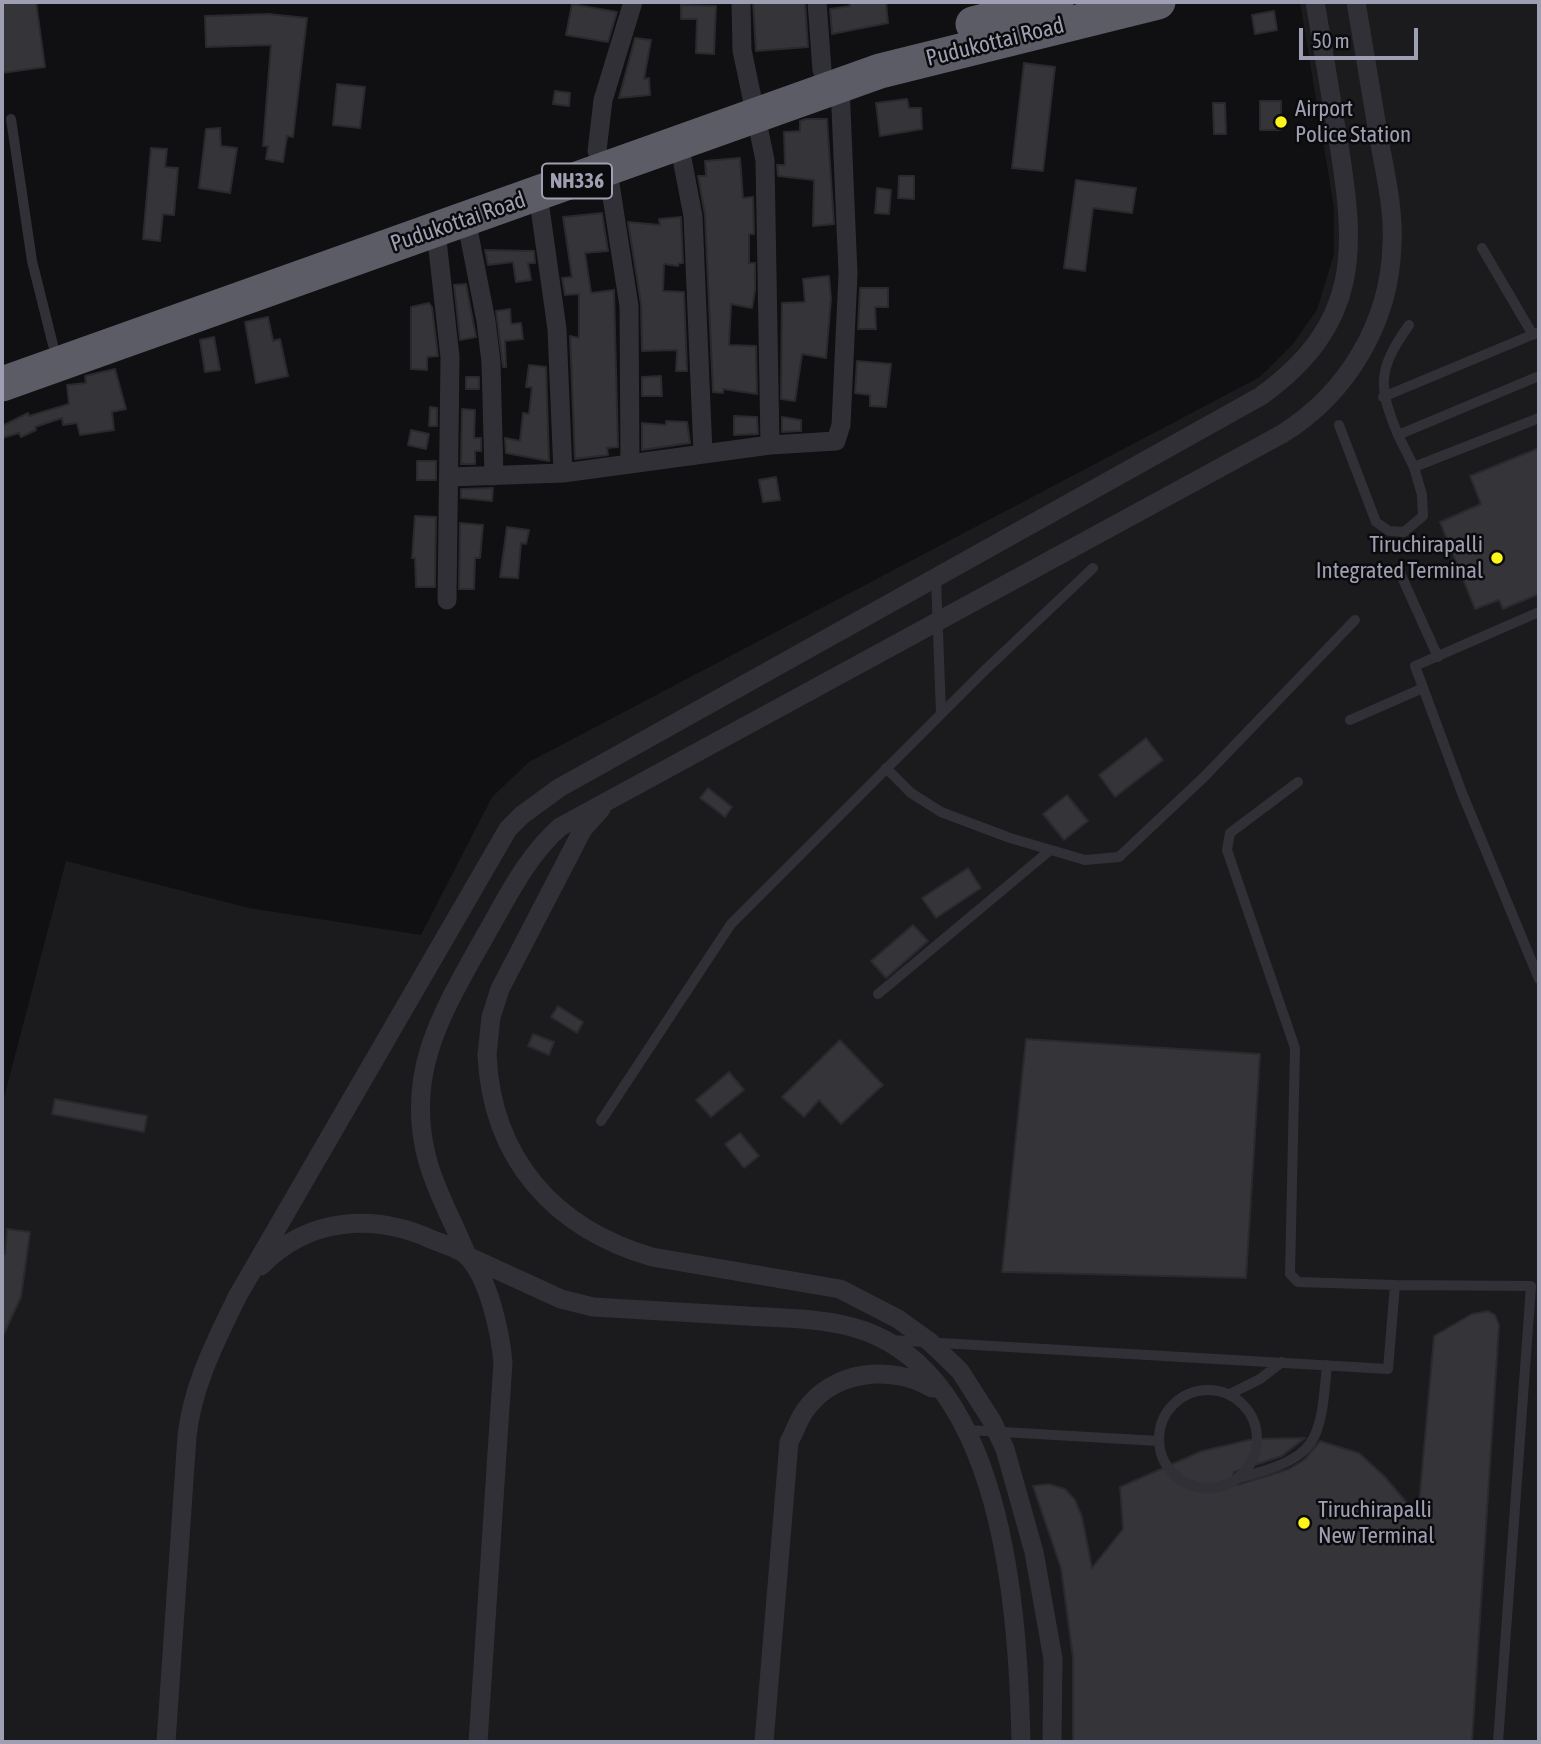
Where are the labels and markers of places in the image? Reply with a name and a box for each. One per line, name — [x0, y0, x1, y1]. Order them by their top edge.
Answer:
place label: Airport Police Station — [1295, 95, 1411, 149]
marker: Airport Police Station — [1273, 114, 1289, 130]
place label: Tiruchirapalli Integrated Terminal — [1316, 531, 1483, 585]
marker: Tiruchirapalli Integrated Terminal — [1489, 550, 1505, 566]
place label: Tiruchirapalli New Terminal — [1318, 1496, 1434, 1550]
marker: Tiruchirapalli New Terminal — [1296, 1515, 1312, 1531]

